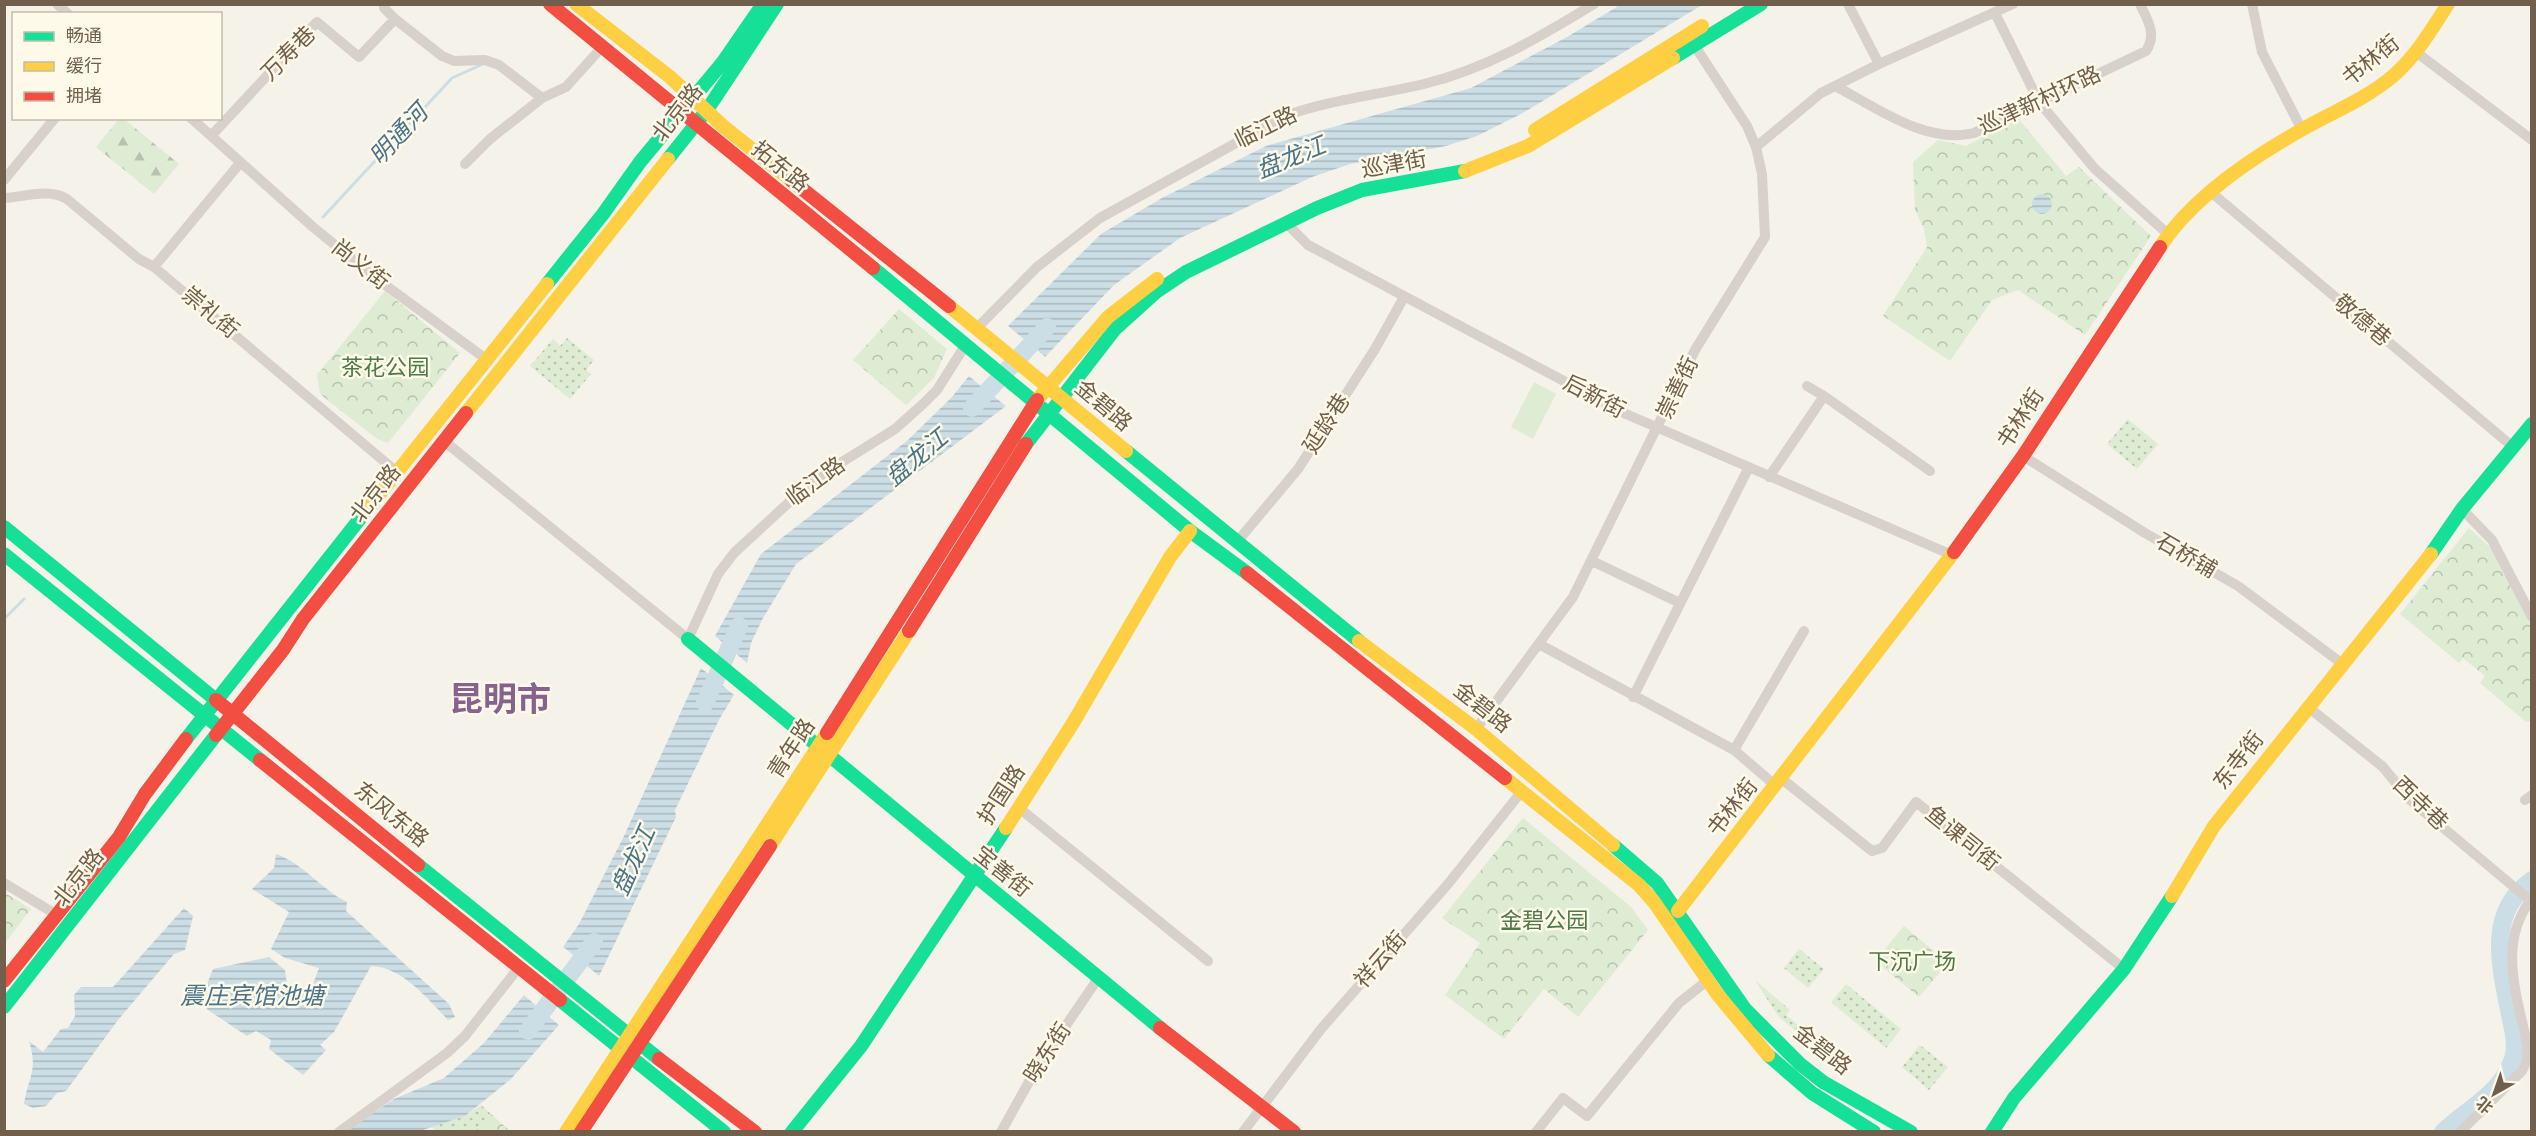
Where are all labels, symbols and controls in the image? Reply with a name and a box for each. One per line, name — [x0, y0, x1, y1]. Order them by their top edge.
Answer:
legend — [12, 12, 222, 120]
street label: 万寿巷 — [256, 21, 322, 87]
text: 畅通 — [66, 26, 102, 47]
street label: 书林街 — [2337, 30, 2405, 92]
text: 缓行 — [66, 56, 102, 77]
street label: 巡津新村环路 — [1974, 61, 2106, 141]
street label: 北京路 — [647, 79, 709, 147]
text: 拥堵 — [66, 86, 102, 107]
water label: 明通河 — [364, 96, 437, 171]
street label: 临江路 — [1230, 101, 1302, 155]
water label: 盘龙江 — [1252, 130, 1333, 185]
street label: 拓东路 — [746, 136, 814, 198]
street label: 巡津街 — [1359, 146, 1429, 184]
street label: 尚义街 — [326, 234, 394, 296]
street label: 崇礼街 — [176, 281, 244, 345]
street label: 敬德巷 — [2328, 289, 2396, 353]
street label: 崇善街 — [1651, 352, 1705, 424]
park label: 茶花公园 — [341, 355, 429, 382]
street label: 后新街 — [1559, 370, 1629, 424]
street label: 金碧路 — [1069, 374, 1137, 438]
street label: 书林街 — [1992, 384, 2050, 454]
street label: 延龄巷 — [1298, 389, 1356, 459]
water label: 盘龙江 — [880, 422, 956, 492]
street label: 临江路 — [781, 452, 851, 512]
street label: 北京路 — [345, 460, 407, 528]
street label: 石桥铺 — [2151, 528, 2221, 584]
street label: 金碧路 — [1448, 677, 1516, 739]
district label: 昆明市 — [449, 680, 551, 721]
street label: 青年路 — [763, 714, 821, 784]
street label: 东寺街 — [2208, 727, 2270, 795]
street label: 护国路 — [973, 760, 1031, 830]
street label: 西寺巷 — [2387, 771, 2453, 837]
street label: 书林街 — [1702, 774, 1764, 842]
street label: 东风东路 — [348, 777, 434, 853]
street label: 鱼课司街 — [1919, 801, 2005, 877]
water label: 盘龙江 — [606, 819, 663, 900]
street label: 宝善街 — [968, 841, 1036, 903]
street label: 北京路 — [48, 844, 110, 912]
park label: 金碧公园 — [1500, 908, 1588, 935]
street label: 祥云街 — [1349, 926, 1413, 994]
park label: 下沉广场 — [1868, 949, 1956, 976]
water label: 震庄宾馆池塘 — [180, 982, 328, 1011]
street label: 晓东街 — [1019, 1018, 1077, 1088]
street label: 金碧路 — [1788, 1019, 1856, 1081]
north arrow — [2464, 1064, 2524, 1124]
text: 北 — [2473, 1092, 2498, 1117]

